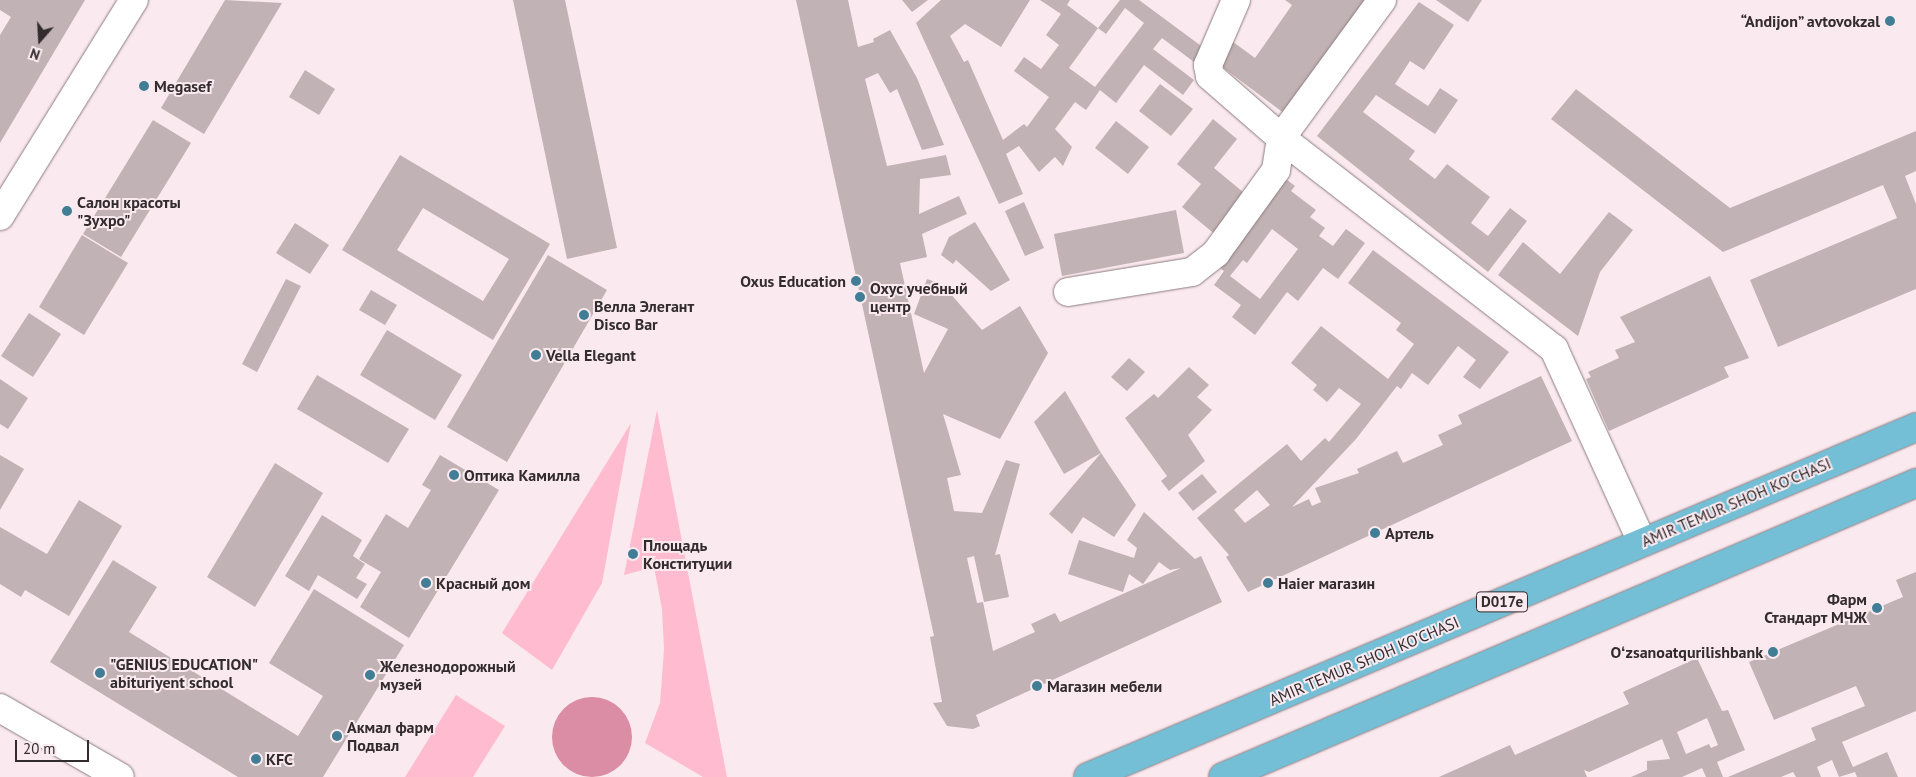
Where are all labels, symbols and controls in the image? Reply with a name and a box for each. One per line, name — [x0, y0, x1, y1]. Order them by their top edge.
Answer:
place label: “Andijon” avtovokzal — [1739, 11, 1880, 31]
north arrow — [15, 15, 65, 65]
marker: “Andijon” avtovokzal — [1884, 15, 1896, 27]
text: N — [28, 44, 42, 64]
place label: Megasef — [154, 76, 211, 96]
marker: Megasef — [138, 80, 150, 92]
place label: Салон красоты "Зухро" — [77, 192, 181, 230]
marker: Салон красоты "Зухро" — [61, 205, 73, 217]
place label: Oxus Education — [740, 271, 846, 291]
marker: Oxus Education — [850, 275, 862, 287]
place label: Охус учебный центр — [870, 278, 968, 316]
marker: Охус учебный центр — [854, 291, 866, 303]
place label: Велла Элегант Disco Bar — [594, 296, 694, 334]
marker: Велла Элегант Disco Bar — [578, 309, 590, 321]
place label: Vella Elegant — [546, 345, 636, 365]
marker: Vella Elegant — [530, 349, 542, 361]
street label: AMIR TEMUR SHOH KO'CHASI — [1638, 453, 1834, 551]
place label: Оптика Камилла — [464, 465, 580, 485]
marker: Оптика Камилла — [448, 469, 460, 481]
place label: Артель — [1385, 523, 1434, 543]
marker: Артель — [1369, 527, 1381, 539]
place label: Площадь Конституции — [643, 535, 732, 573]
marker: Площадь Конституции — [627, 548, 639, 560]
place label: Красный дом — [436, 573, 530, 593]
place label: Haier магазин — [1278, 573, 1375, 593]
marker: Красный дом — [420, 577, 432, 589]
marker: Haier магазин — [1262, 577, 1274, 589]
place label: Фарм Стандарт МЧЖ — [1764, 589, 1867, 627]
road number: D017e — [1476, 590, 1528, 614]
marker: Фарм Стандарт МЧЖ — [1871, 602, 1883, 614]
street label: AMIR TEMUR SHOH KO'CHASI — [1266, 612, 1462, 710]
place label: Oʻzsanoatqurilishbank — [1610, 642, 1763, 662]
marker: Oʻzsanoatqurilishbank — [1767, 646, 1779, 658]
place label: "GENIUS EDUCATION" abituriyent school — [110, 654, 258, 692]
place label: Железнодорожный музей — [380, 656, 516, 694]
marker: "GENIUS EDUCATION" abituriyent school — [94, 667, 106, 679]
marker: Железнодорожный музей — [364, 669, 376, 681]
place label: Магазин мебели — [1047, 676, 1162, 696]
marker: Магазин мебели — [1031, 680, 1043, 692]
place label: Акмал фарм Подвал — [347, 717, 434, 755]
scale bar — [18, 730, 91, 762]
marker: Акмал фарм Подвал — [331, 730, 343, 742]
text: 20 m — [23, 739, 56, 758]
place label: KFC — [266, 749, 293, 769]
marker: KFC — [250, 753, 262, 765]

